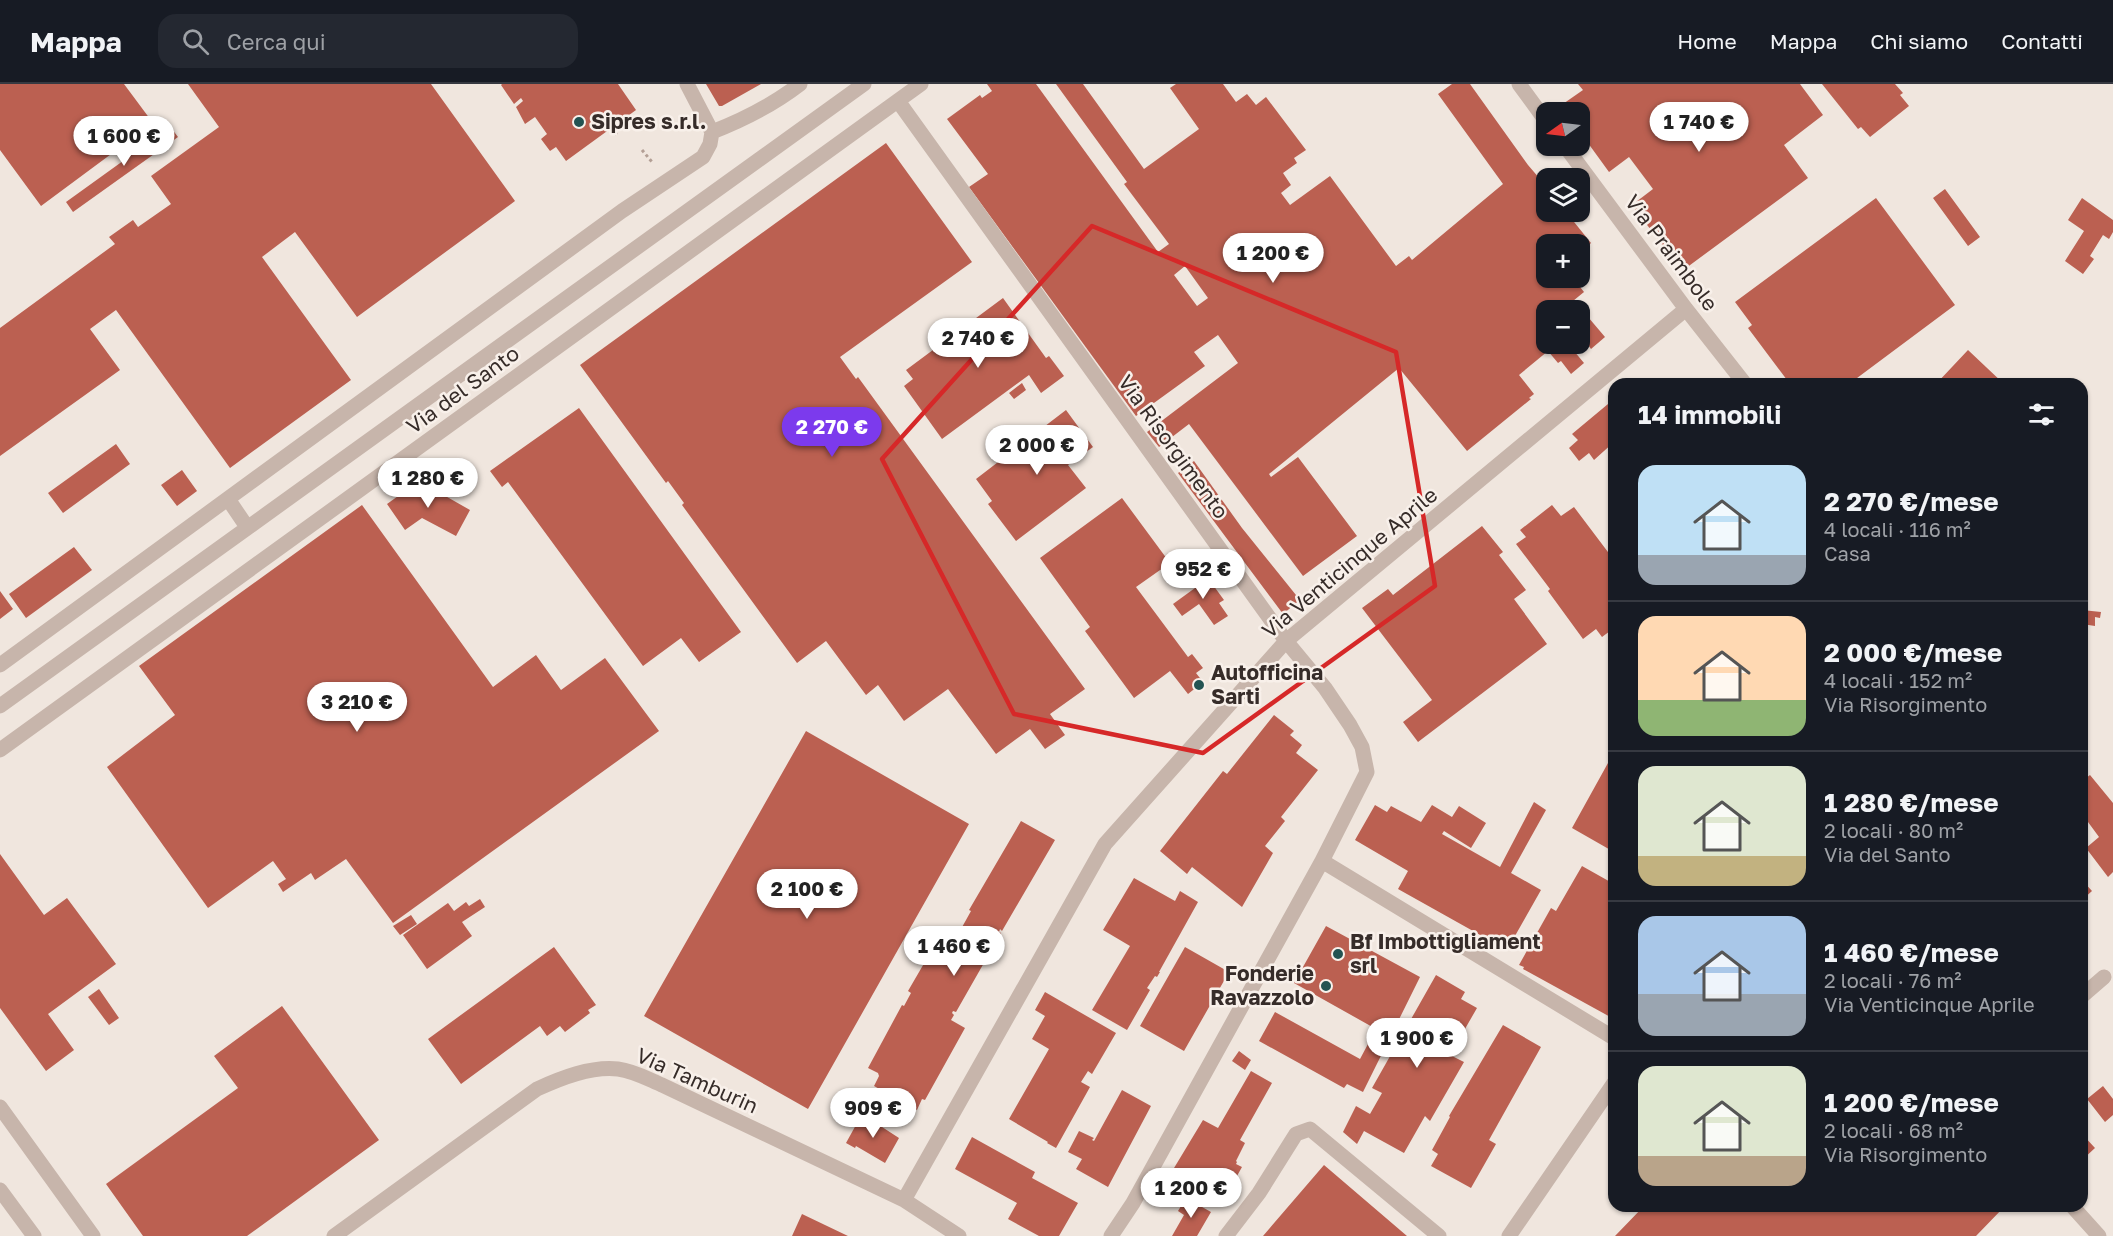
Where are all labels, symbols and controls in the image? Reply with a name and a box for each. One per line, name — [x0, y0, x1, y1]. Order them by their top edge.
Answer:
search box — [158, 14, 578, 68]
text: Mappa — [30, 25, 122, 58]
icon: search — [179, 25, 212, 58]
text: Cerca qui — [227, 28, 326, 55]
text: Home — [1677, 28, 1737, 54]
text: Mappa — [1770, 28, 1837, 54]
text: Chi siamo — [1870, 28, 1968, 54]
text: Contatti — [2001, 28, 2083, 54]
north arrow — [1536, 102, 1590, 156]
map controls — [1536, 102, 1590, 354]
pin: 1 740 € — [1644, 102, 1754, 153]
place label: Sipres s.r.l. — [591, 108, 707, 134]
text: 1 740 € — [1664, 109, 1734, 133]
marker: Sipres s.r.l. — [572, 115, 586, 129]
pin: 1 600 € — [69, 116, 179, 167]
text: 1 600 € — [87, 123, 161, 147]
button: layers — [1536, 168, 1590, 222]
street label: Via Praimbole — [1620, 189, 1724, 316]
pin: 1 200 € — [1218, 233, 1328, 284]
button: + — [1536, 234, 1590, 288]
text: 1 200 € — [1237, 240, 1309, 264]
button: − — [1536, 300, 1590, 354]
pin: 2 740 € — [923, 318, 1033, 369]
text: 2 740 € — [942, 325, 1014, 349]
street label: Via del Santo — [401, 340, 524, 439]
street label: Via Risorgimento — [1113, 369, 1235, 523]
icon: filters — [2025, 398, 2058, 431]
text: 14 immobili — [1638, 399, 1781, 430]
pin: 2 270 € — [777, 407, 887, 458]
text: 2 270 € — [796, 414, 868, 438]
pin: 2 000 € — [982, 425, 1092, 476]
text: 2 000 € — [999, 432, 1075, 456]
pin: 1 280 € — [373, 458, 483, 509]
text: 1 280 € — [392, 465, 464, 489]
street label: Via Venticinque Aprile — [1256, 481, 1442, 643]
text: 2 270 €/mese — [1824, 486, 1999, 517]
icon: home — [1686, 489, 1758, 561]
text: 4 locali · 116 m² — [1824, 517, 1971, 541]
text: Casa — [1824, 541, 1871, 565]
pin: 952 € — [1161, 549, 1245, 600]
text: 952 € — [1175, 556, 1231, 580]
text: 2 000 €/mese — [1824, 637, 2002, 668]
icon: home — [1686, 640, 1758, 712]
place label: Autofficina Sarti — [1211, 659, 1323, 709]
text: 4 locali · 152 m² — [1824, 668, 1972, 692]
marker: Autofficina Sarti — [1192, 678, 1206, 692]
pin: 3 210 € — [302, 682, 412, 733]
text: 3 210 € — [321, 689, 393, 713]
text: Via Risorgimento — [1824, 692, 1987, 716]
text: 1 280 €/mese — [1824, 787, 1999, 818]
icon: home — [1686, 790, 1758, 862]
text: 2 locali · 80 m² — [1824, 818, 1963, 842]
text: Via del Santo — [1824, 842, 1951, 866]
pin: 2 100 € — [752, 869, 862, 920]
text: 2 100 € — [771, 876, 843, 900]
pin: 1 460 € — [899, 926, 1009, 977]
place label: Bf Imbottigliament srl — [1350, 928, 1541, 978]
text: 1 460 € — [918, 933, 990, 957]
text: 1 460 €/mese — [1824, 937, 1999, 968]
icon: home — [1686, 940, 1758, 1012]
marker: Bf Imbottigliament srl — [1331, 947, 1345, 961]
place label: Fonderie Ravazzolo — [1210, 960, 1314, 1010]
text: 2 locali · 76 m² — [1824, 968, 1961, 992]
marker: Fonderie Ravazzolo — [1319, 979, 1333, 993]
text: Via Venticinque Aprile — [1824, 992, 2035, 1016]
pin: 1 900 € — [1362, 1018, 1472, 1069]
text: 1 900 € — [1380, 1025, 1454, 1049]
street label: Via Tamburin — [632, 1042, 762, 1119]
text: 1 200 €/mese — [1824, 1087, 1999, 1118]
pin: 909 € — [831, 1088, 915, 1139]
icon: home — [1686, 1090, 1758, 1162]
text: 909 € — [844, 1095, 902, 1119]
text: 2 locali · 68 m² — [1824, 1118, 1963, 1142]
text: Via Risorgimento — [1824, 1142, 1987, 1166]
pin: 1 200 € — [1136, 1168, 1246, 1219]
text: 1 200 € — [1155, 1175, 1227, 1199]

